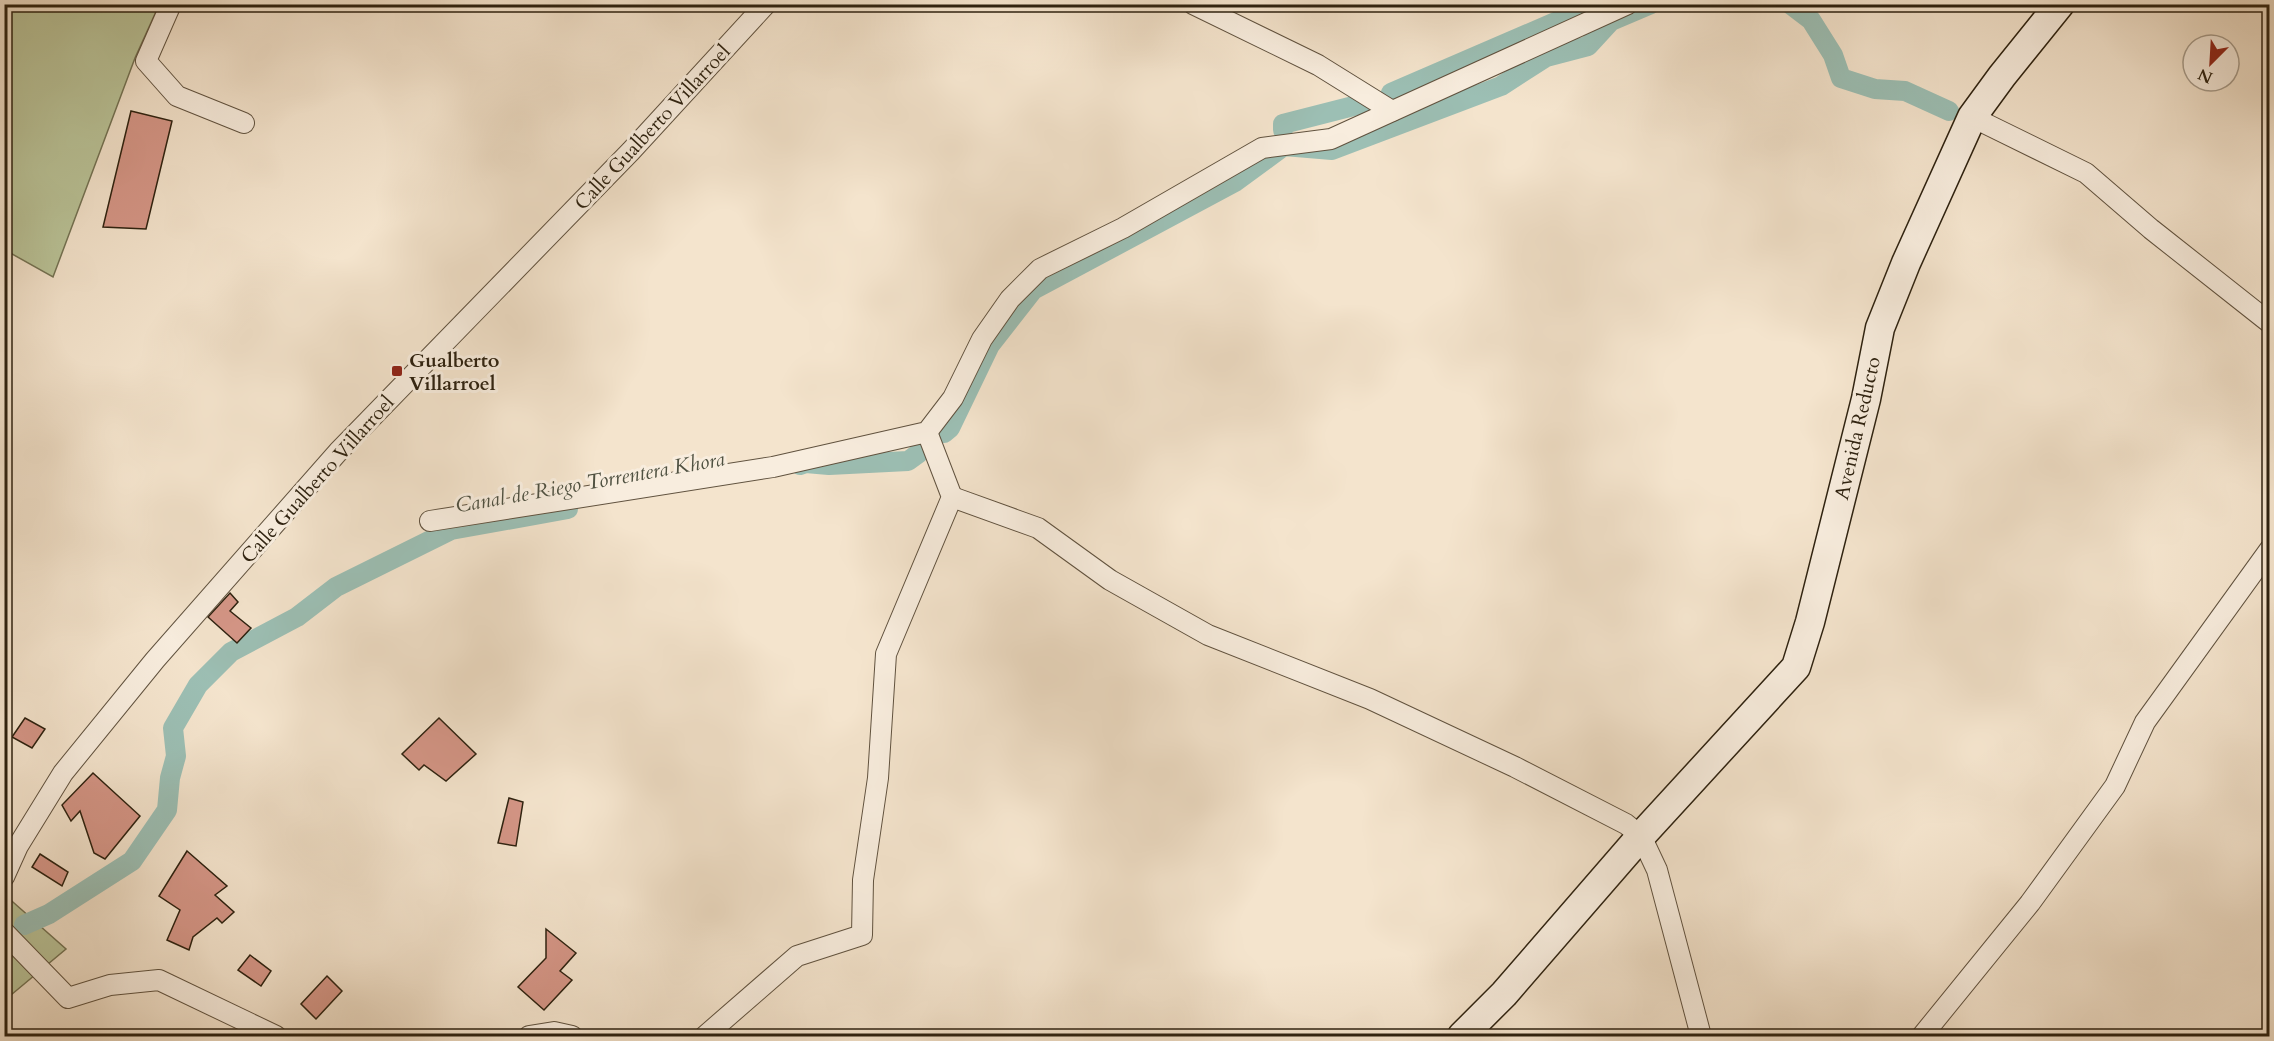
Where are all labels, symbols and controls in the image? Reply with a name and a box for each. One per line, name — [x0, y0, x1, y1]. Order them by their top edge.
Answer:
north arrow — [2181, 33, 2241, 93]
street label: Calle Gualberto Villarroel — [568, 39, 736, 216]
text: N — [2194, 63, 2216, 89]
place label: Gualberto Villarroel — [409, 347, 500, 397]
street label: Avenida Reducto — [1828, 354, 1887, 502]
marker: Gualberto Villarroel — [390, 364, 404, 378]
street label: Calle Gualberto Villarroel — [235, 390, 400, 569]
water label: Canal de Riego Torrentera Khora — [453, 445, 727, 520]

